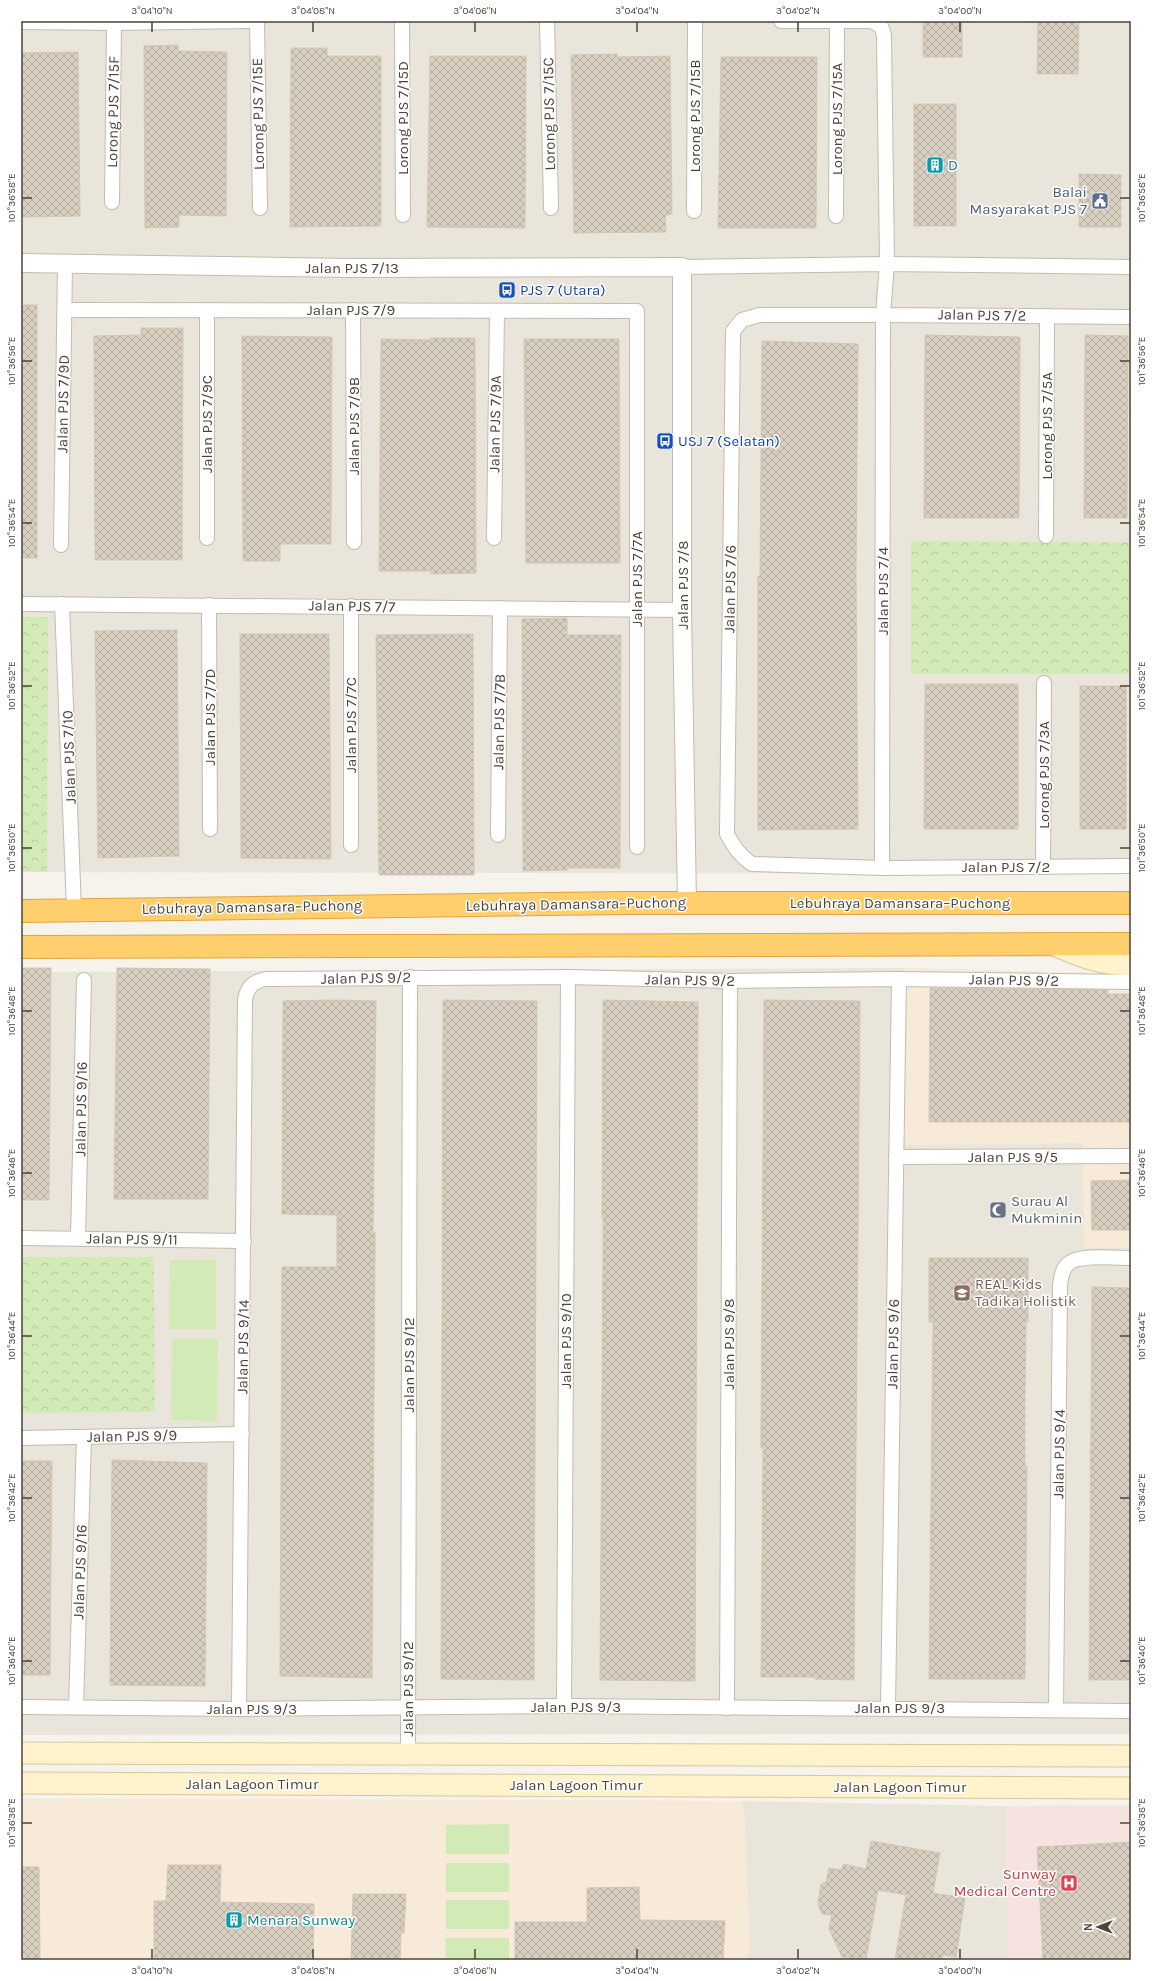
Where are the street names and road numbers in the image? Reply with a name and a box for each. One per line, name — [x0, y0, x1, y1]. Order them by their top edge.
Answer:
street label: Lorong PJS 7/15F — [103, 56, 123, 168]
street label: Lorong PJS 7/15C — [539, 57, 559, 171]
street label: Lorong PJS 7/15E — [248, 58, 268, 170]
street label: Lorong PJS 7/15B — [686, 59, 704, 173]
street label: Lorong PJS 7/15D — [394, 61, 412, 175]
street label: Lorong PJS 7/15A — [828, 62, 846, 175]
street label: Jalan PJS 7/13 — [305, 259, 399, 277]
street label: Jalan PJS 7/9 — [307, 301, 395, 319]
street label: Jalan PJS 7/2 — [938, 305, 1026, 325]
street label: Jalan PJS 7/9D — [53, 355, 73, 453]
street label: Lorong PJS 7/5A — [1038, 372, 1056, 480]
street label: Jalan PJS 7/9C — [198, 375, 216, 473]
street label: Jalan PJS 7/9A — [485, 375, 505, 473]
street label: Jalan PJS 7/9B — [345, 377, 363, 475]
street label: Jalan PJS 7/7A — [628, 531, 646, 627]
street label: Jalan PJS 7/8 — [674, 540, 692, 630]
street label: Jalan PJS 7/6 — [720, 545, 740, 633]
street label: Jalan PJS 7/4 — [874, 546, 892, 635]
street label: Jalan PJS 7/7 — [308, 596, 396, 616]
street label: Jalan PJS 7/7D — [201, 669, 219, 765]
street label: Jalan PJS 7/7B — [489, 674, 509, 770]
street label: Jalan PJS 7/7C — [342, 677, 360, 773]
street label: Jalan PJS 7/10 — [58, 710, 80, 804]
street label: Lorong PJS 7/3A — [1035, 721, 1053, 829]
street label: Jalan PJS 7/2 — [962, 858, 1050, 876]
street label: Lebuhraya Damansara–Puchong — [466, 893, 687, 915]
street label: Lebuhraya Damansara–Puchong — [790, 894, 1011, 912]
street label: Lebuhraya Damansara–Puchong — [142, 896, 363, 918]
street label: Jalan PJS 9/2 — [321, 968, 411, 988]
street label: Jalan PJS 9/2 — [645, 970, 735, 990]
street label: Jalan PJS 9/2 — [969, 970, 1059, 990]
street label: Jalan PJS 9/16 — [71, 1061, 91, 1157]
street label: Jalan PJS 9/5 — [968, 1148, 1058, 1166]
street label: Jalan PJS 9/11 — [86, 1229, 178, 1249]
street label: Jalan PJS 9/10 — [557, 1293, 575, 1389]
street label: Jalan PJS 9/14 — [233, 1299, 253, 1395]
street label: Jalan PJS 9/8 — [720, 1299, 738, 1389]
street label: Jalan PJS 9/6 — [883, 1299, 903, 1389]
street label: Jalan PJS 9/12 — [400, 1317, 418, 1413]
street label: Jalan PJS 9/4 — [1049, 1408, 1069, 1499]
street label: Jalan PJS 9/9 — [87, 1426, 177, 1446]
street label: Jalan PJS 9/16 — [69, 1524, 91, 1620]
street label: Jalan PJS 9/12 — [399, 1641, 417, 1737]
street label: Jalan PJS 9/3 — [531, 1698, 621, 1716]
street label: Jalan PJS 9/3 — [855, 1699, 945, 1717]
street label: Jalan PJS 9/3 — [207, 1700, 297, 1718]
street label: Jalan Lagoon Timur — [186, 1775, 319, 1793]
street label: Jalan Lagoon Timur — [510, 1776, 643, 1794]
street label: Jalan Lagoon Timur — [834, 1778, 967, 1796]

